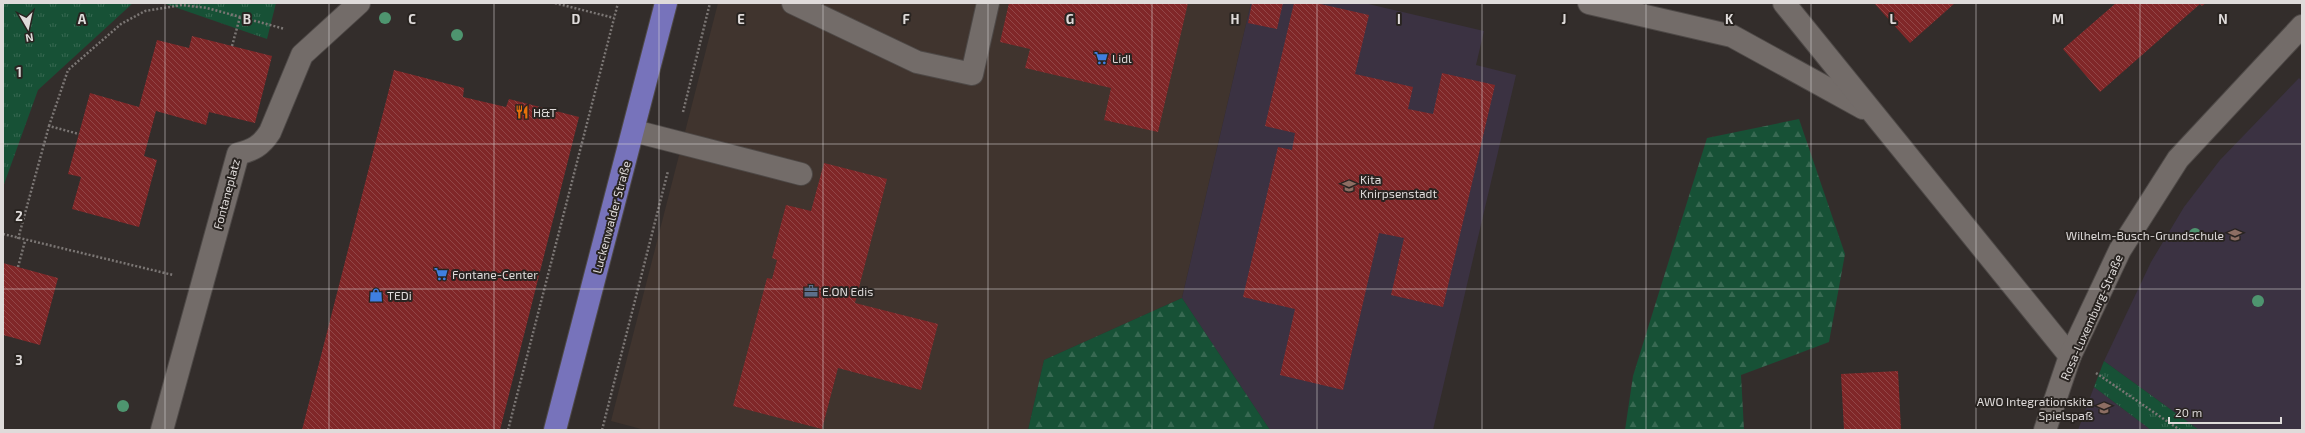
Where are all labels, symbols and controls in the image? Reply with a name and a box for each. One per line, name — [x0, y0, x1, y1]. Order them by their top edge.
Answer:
north arrow — [8, 8, 48, 48]
text: A — [78, 11, 87, 27]
text: B — [243, 11, 251, 27]
text: C — [408, 11, 416, 27]
text: D — [572, 11, 581, 27]
text: E — [737, 11, 745, 27]
text: F — [902, 11, 910, 27]
text: G — [1066, 11, 1074, 27]
text: H — [1231, 11, 1240, 27]
text: I — [1397, 11, 1401, 27]
text: J — [1562, 11, 1566, 27]
text: K — [1725, 11, 1734, 27]
text: L — [1890, 11, 1897, 27]
text: M — [2052, 11, 2064, 27]
text: N — [2218, 11, 2228, 27]
text: N — [25, 31, 35, 45]
supermarket icon: Lidl — [1093, 50, 1109, 66]
place label: Lidl — [1112, 51, 1132, 65]
text: 1 — [16, 64, 22, 80]
restaurant icon: H&T — [514, 104, 530, 120]
place label: H&T — [533, 105, 557, 119]
street label: Fontaneplatz — [210, 157, 242, 231]
street label: Luckenwalder Straße — [589, 159, 633, 275]
place label: Kita Knirpsenstadt — [1360, 172, 1437, 200]
school or university icon: Kita Knirpsenstadt — [1341, 178, 1357, 194]
text: 2 — [15, 208, 23, 224]
school or university icon: Wilhelm-Busch-Grundschule — [2227, 227, 2243, 243]
place label: Wilhelm-Busch-Grundschule — [2066, 228, 2224, 242]
street label: Rosa-Luxemburg-Straße — [2057, 252, 2125, 382]
supermarket icon: Fontane-Center — [433, 266, 449, 282]
place label: Fontane-Center — [452, 267, 538, 281]
office icon: E.ON Edis — [803, 283, 819, 299]
place label: E.ON Edis — [822, 284, 873, 298]
shop icon: TEDi — [368, 287, 384, 303]
place label: TEDi — [387, 288, 412, 302]
text: 3 — [15, 352, 23, 368]
place label: AWO Integrationskita Spielspaß — [1977, 394, 2093, 422]
scale bar — [2169, 399, 2281, 425]
school or university icon: AWO Integrationskita Spielspaß — [2096, 400, 2112, 416]
text: 20 m — [2175, 405, 2202, 419]

